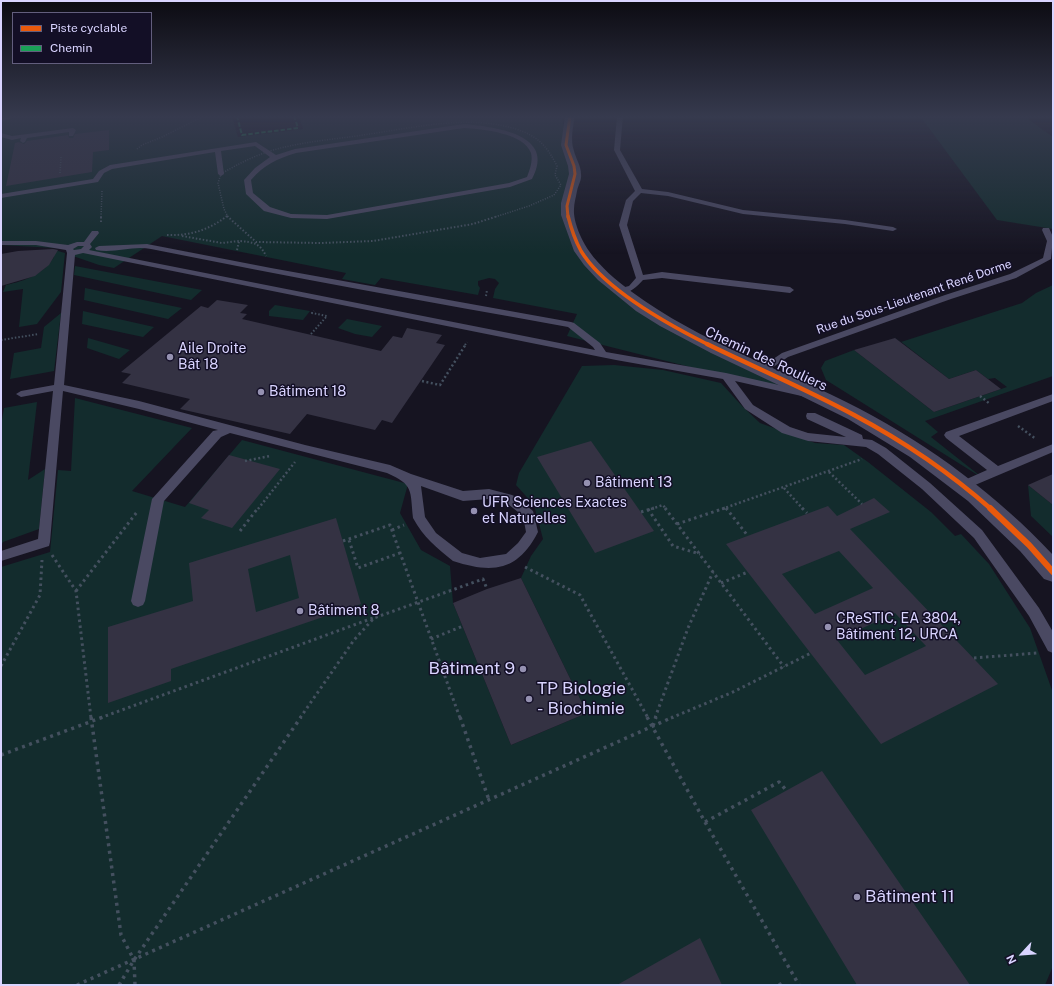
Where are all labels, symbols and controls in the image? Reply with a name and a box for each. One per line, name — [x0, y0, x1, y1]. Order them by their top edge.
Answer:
legend — [12, 12, 152, 64]
text: Piste cyclable — [50, 21, 127, 35]
text: Chemin — [50, 41, 92, 55]
street label: Rue du Sous-Lieutenant René Dorme — [814, 257, 1014, 337]
street label: Chemin des Rouliers — [702, 323, 830, 395]
place label: Aile Droite Bât 18 — [178, 341, 246, 374]
marker: Aile Droite Bât 18 — [165, 352, 175, 362]
place label: Bâtiment 18 — [269, 384, 346, 400]
marker: Bâtiment 18 — [256, 387, 266, 397]
place label: Bâtiment 13 — [595, 475, 672, 491]
marker: Bâtiment 13 — [582, 478, 592, 488]
place label: UFR Sciences Exactes et Naturelles — [482, 495, 627, 528]
marker: UFR Sciences Exactes et Naturelles — [469, 506, 479, 516]
place label: Bâtiment 8 — [308, 603, 380, 619]
marker: Bâtiment 8 — [295, 606, 305, 616]
place label: CReSTIC, EA 3804, Bâtiment 12, URCA — [836, 611, 961, 644]
marker: CReSTIC, EA 3804, Bâtiment 12, URCA — [823, 622, 833, 632]
place label: Bâtiment 9 — [428, 659, 515, 679]
marker: Bâtiment 9 — [518, 664, 528, 674]
place label: TP Biologie - Biochimie — [537, 679, 626, 719]
marker: TP Biologie - Biochimie — [524, 694, 534, 704]
place label: Bâtiment 11 — [865, 887, 955, 907]
marker: Bâtiment 11 — [852, 892, 862, 902]
north arrow — [1002, 934, 1042, 974]
text: N — [1004, 953, 1018, 966]

